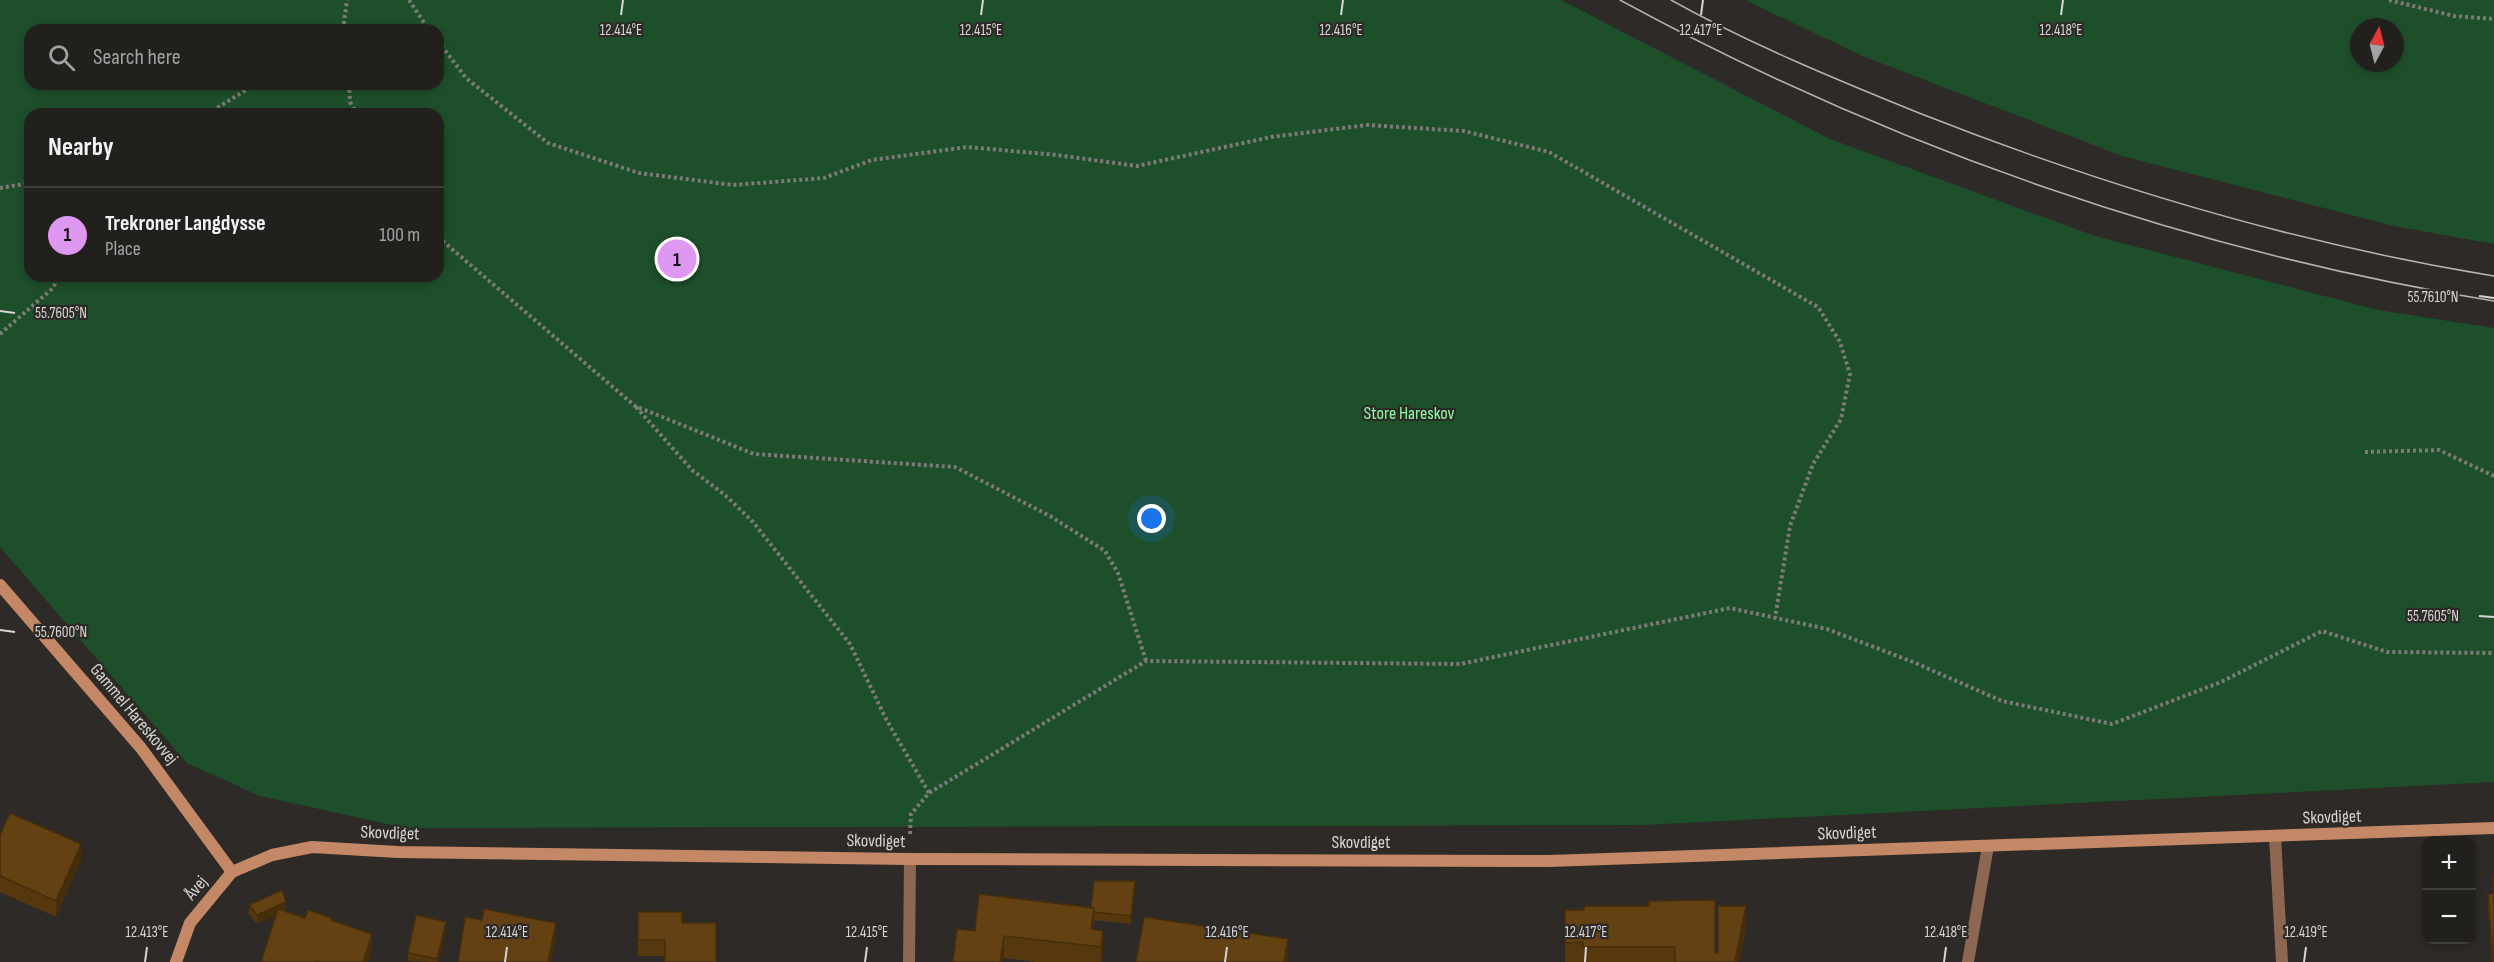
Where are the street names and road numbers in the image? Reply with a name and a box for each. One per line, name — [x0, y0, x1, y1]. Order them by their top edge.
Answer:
street label: Gammel Hareskovvej — [86, 659, 182, 769]
street label: Skovdiget — [2302, 805, 2362, 829]
street label: Skovdiget — [360, 821, 420, 845]
street label: Skovdiget — [1817, 821, 1877, 845]
street label: Skovdiget — [846, 830, 906, 852]
street label: Skovdiget — [1331, 832, 1391, 853]
street label: Åvej — [179, 872, 212, 905]

